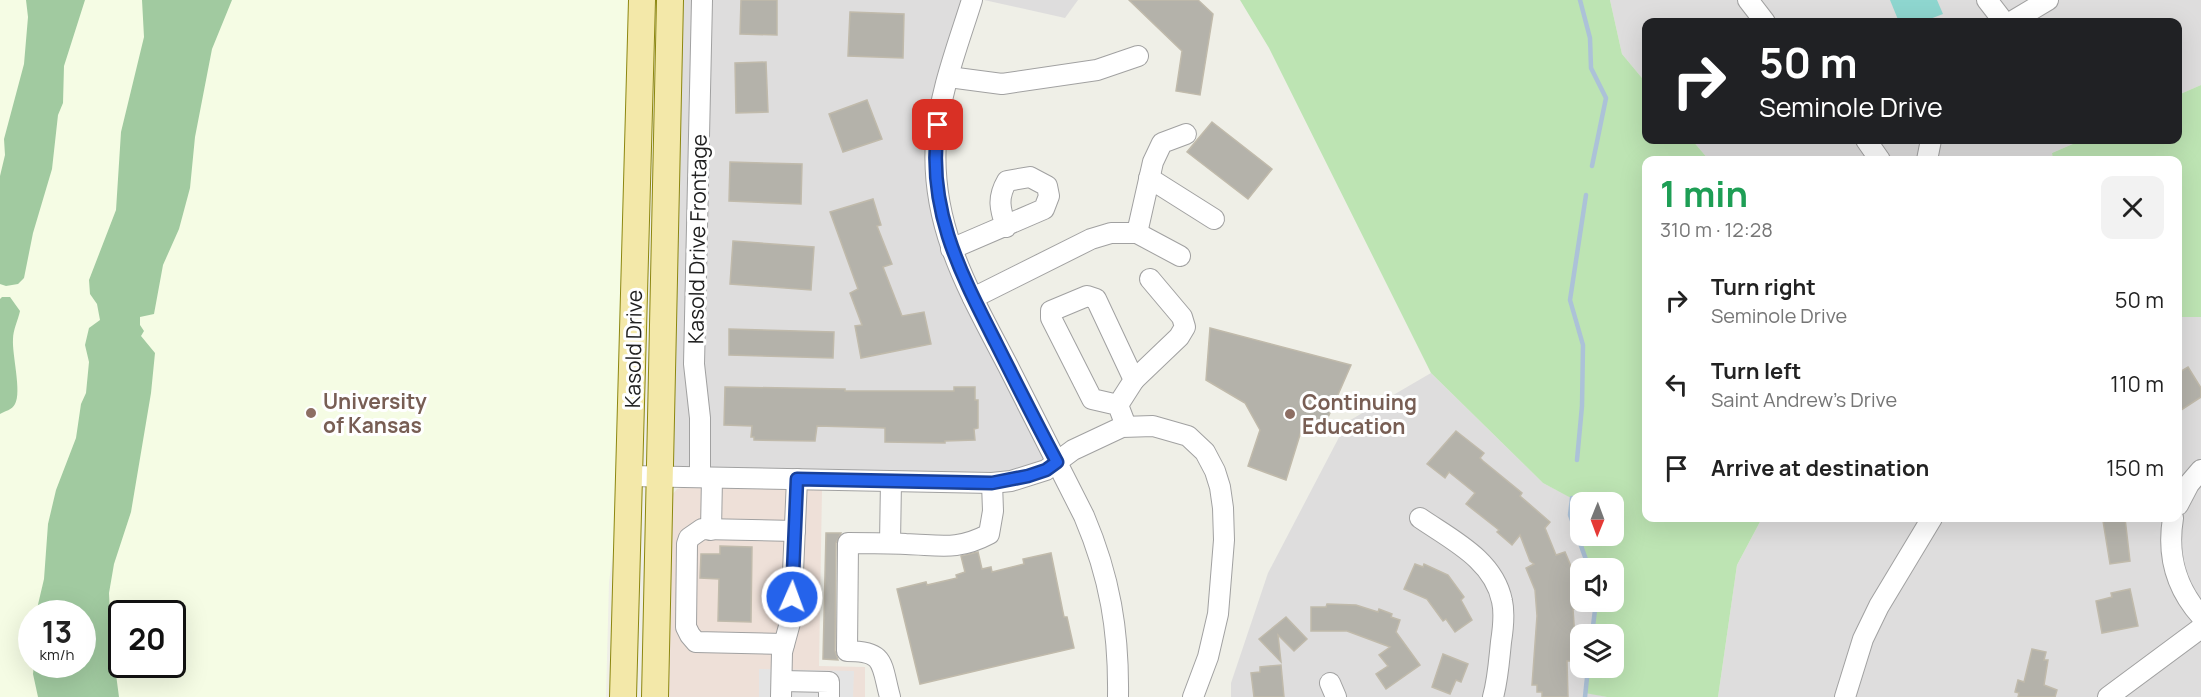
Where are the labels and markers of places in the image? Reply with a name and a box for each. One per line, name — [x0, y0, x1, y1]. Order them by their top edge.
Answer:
pin — [912, 99, 963, 150]
place label: University of Kansas — [323, 387, 427, 439]
place label: Continuing Education — [1302, 388, 1417, 440]
marker: University of Kansas — [304, 406, 318, 420]
marker: Continuing Education — [1283, 407, 1297, 421]

